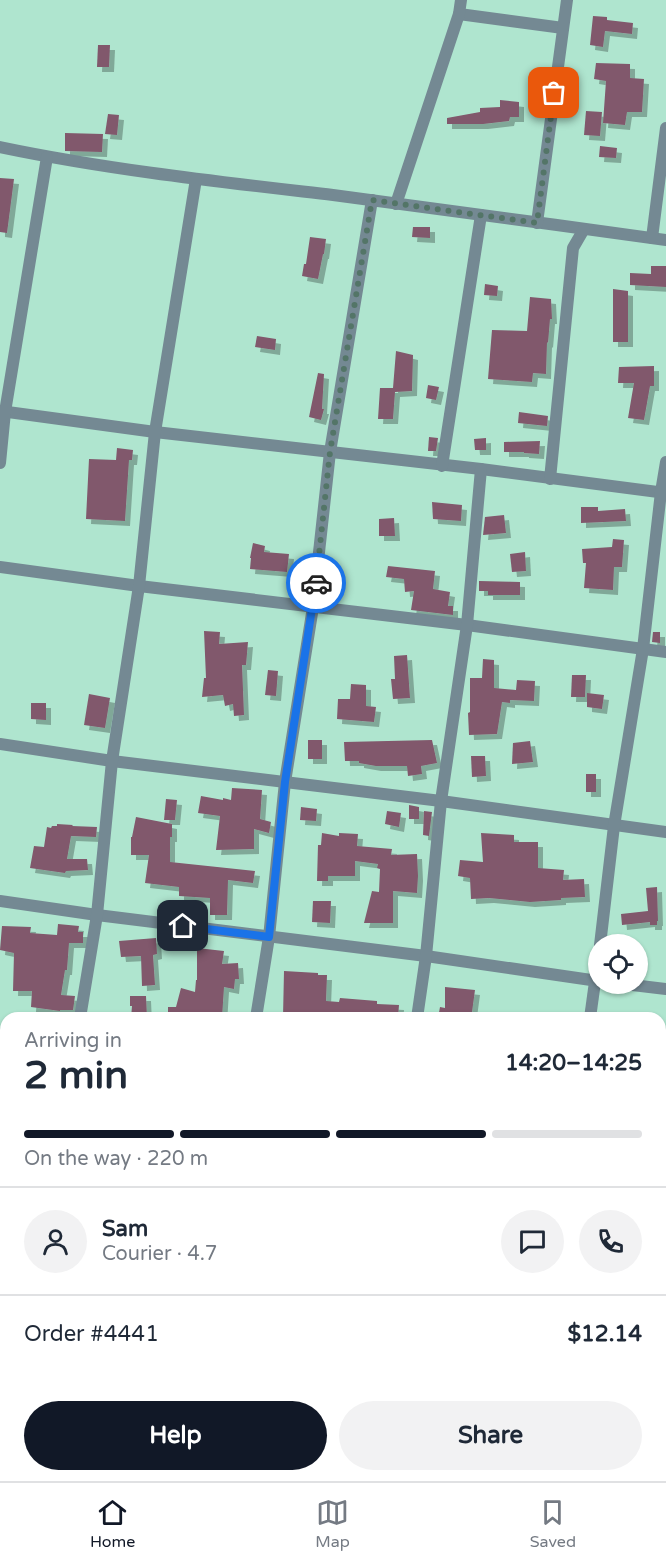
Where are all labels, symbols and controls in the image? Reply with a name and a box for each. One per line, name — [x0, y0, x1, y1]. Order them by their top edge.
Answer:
pin — [528, 67, 579, 118]
icon: bag — [537, 76, 570, 109]
courier — [286, 553, 346, 613]
icon: car — [300, 567, 333, 600]
pin — [157, 900, 208, 951]
icon: home — [166, 909, 199, 942]
map controls — [588, 934, 648, 994]
button: locate — [588, 934, 648, 994]
text: Arriving in — [24, 1029, 122, 1053]
text: 14:20–14:25 — [505, 1050, 642, 1076]
text: 2 min — [24, 1052, 128, 1099]
text: On the way · 220 m — [24, 1147, 208, 1171]
button: person — [24, 1210, 87, 1273]
button: chat — [501, 1210, 564, 1273]
button: phone — [579, 1210, 642, 1273]
text: Sam — [102, 1216, 148, 1242]
text: Courier · 4.7 — [102, 1242, 217, 1266]
text: Order #4441 — [24, 1321, 159, 1347]
text: $12.14 — [567, 1321, 642, 1347]
button: Help — [24, 1401, 327, 1470]
button: Share — [339, 1401, 642, 1470]
tab: Home — [90, 1496, 135, 1552]
tab: Map — [315, 1496, 350, 1552]
tab: Saved — [530, 1496, 576, 1552]

